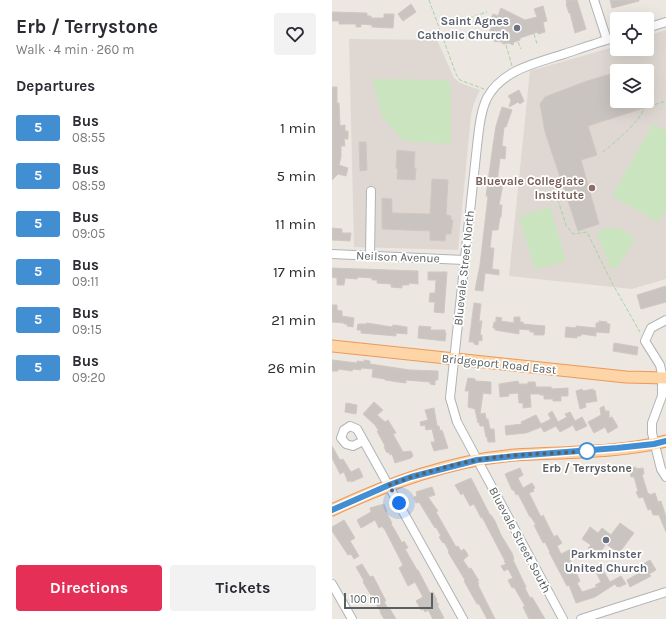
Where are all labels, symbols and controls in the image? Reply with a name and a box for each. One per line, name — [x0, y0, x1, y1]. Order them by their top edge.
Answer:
map controls — [610, 12, 654, 108]
button: locate — [610, 12, 654, 56]
button: heart — [274, 13, 316, 55]
place label: Saint Agnes Catholic Church — [417, 14, 509, 42]
text: Erb / Terrystone — [16, 16, 158, 38]
marker: Saint Agnes Catholic Church — [512, 23, 522, 33]
text: Walk · 4 min · 260 m — [16, 42, 135, 57]
button: layers — [610, 64, 654, 108]
text: Departures — [16, 77, 95, 95]
text: Bus — [72, 112, 99, 130]
text: 5 — [34, 119, 42, 136]
text: 1 min — [280, 119, 316, 137]
text: 08:55 — [72, 130, 105, 145]
text: Bus — [72, 160, 99, 178]
text: 5 — [34, 167, 42, 184]
text: 5 min — [276, 167, 316, 185]
place label: Bluevale Collegiate Institute — [475, 174, 584, 202]
text: 08:59 — [72, 178, 106, 193]
marker: Bluevale Collegiate Institute — [587, 183, 597, 193]
text: Bus — [72, 208, 99, 226]
street label: Bluevale Street North — [451, 210, 477, 326]
text: 5 — [34, 215, 42, 232]
text: 11 min — [275, 215, 316, 233]
text: 09:05 — [72, 226, 105, 241]
street label: Neilson Avenue — [356, 249, 440, 265]
text: Bus — [72, 256, 99, 274]
text: 5 — [34, 263, 42, 280]
text: 17 min — [273, 263, 316, 281]
text: 09:11 — [72, 274, 99, 289]
text: Bus — [72, 304, 99, 322]
text: 5 — [34, 311, 42, 328]
text: 21 min — [271, 311, 316, 329]
text: 09:15 — [72, 322, 102, 337]
street label: Bridgeport Road East — [441, 351, 558, 377]
text: Bus — [72, 352, 99, 370]
text: 5 — [34, 359, 42, 376]
text: 26 min — [268, 359, 316, 377]
text: 09:20 — [72, 370, 106, 385]
marker: Erb / Terrystone — [578, 442, 596, 460]
place label: Erb / Terrystone — [542, 461, 632, 475]
street label: Bluevale Street South — [486, 485, 554, 595]
your location — [389, 493, 409, 513]
marker: Parkminster United Church — [601, 535, 611, 545]
place label: Parkminster United Church — [565, 547, 647, 575]
button: Directions — [16, 565, 162, 611]
button: Tickets — [170, 565, 316, 611]
scale bar — [344, 591, 433, 610]
text: 100 m — [350, 593, 380, 606]

